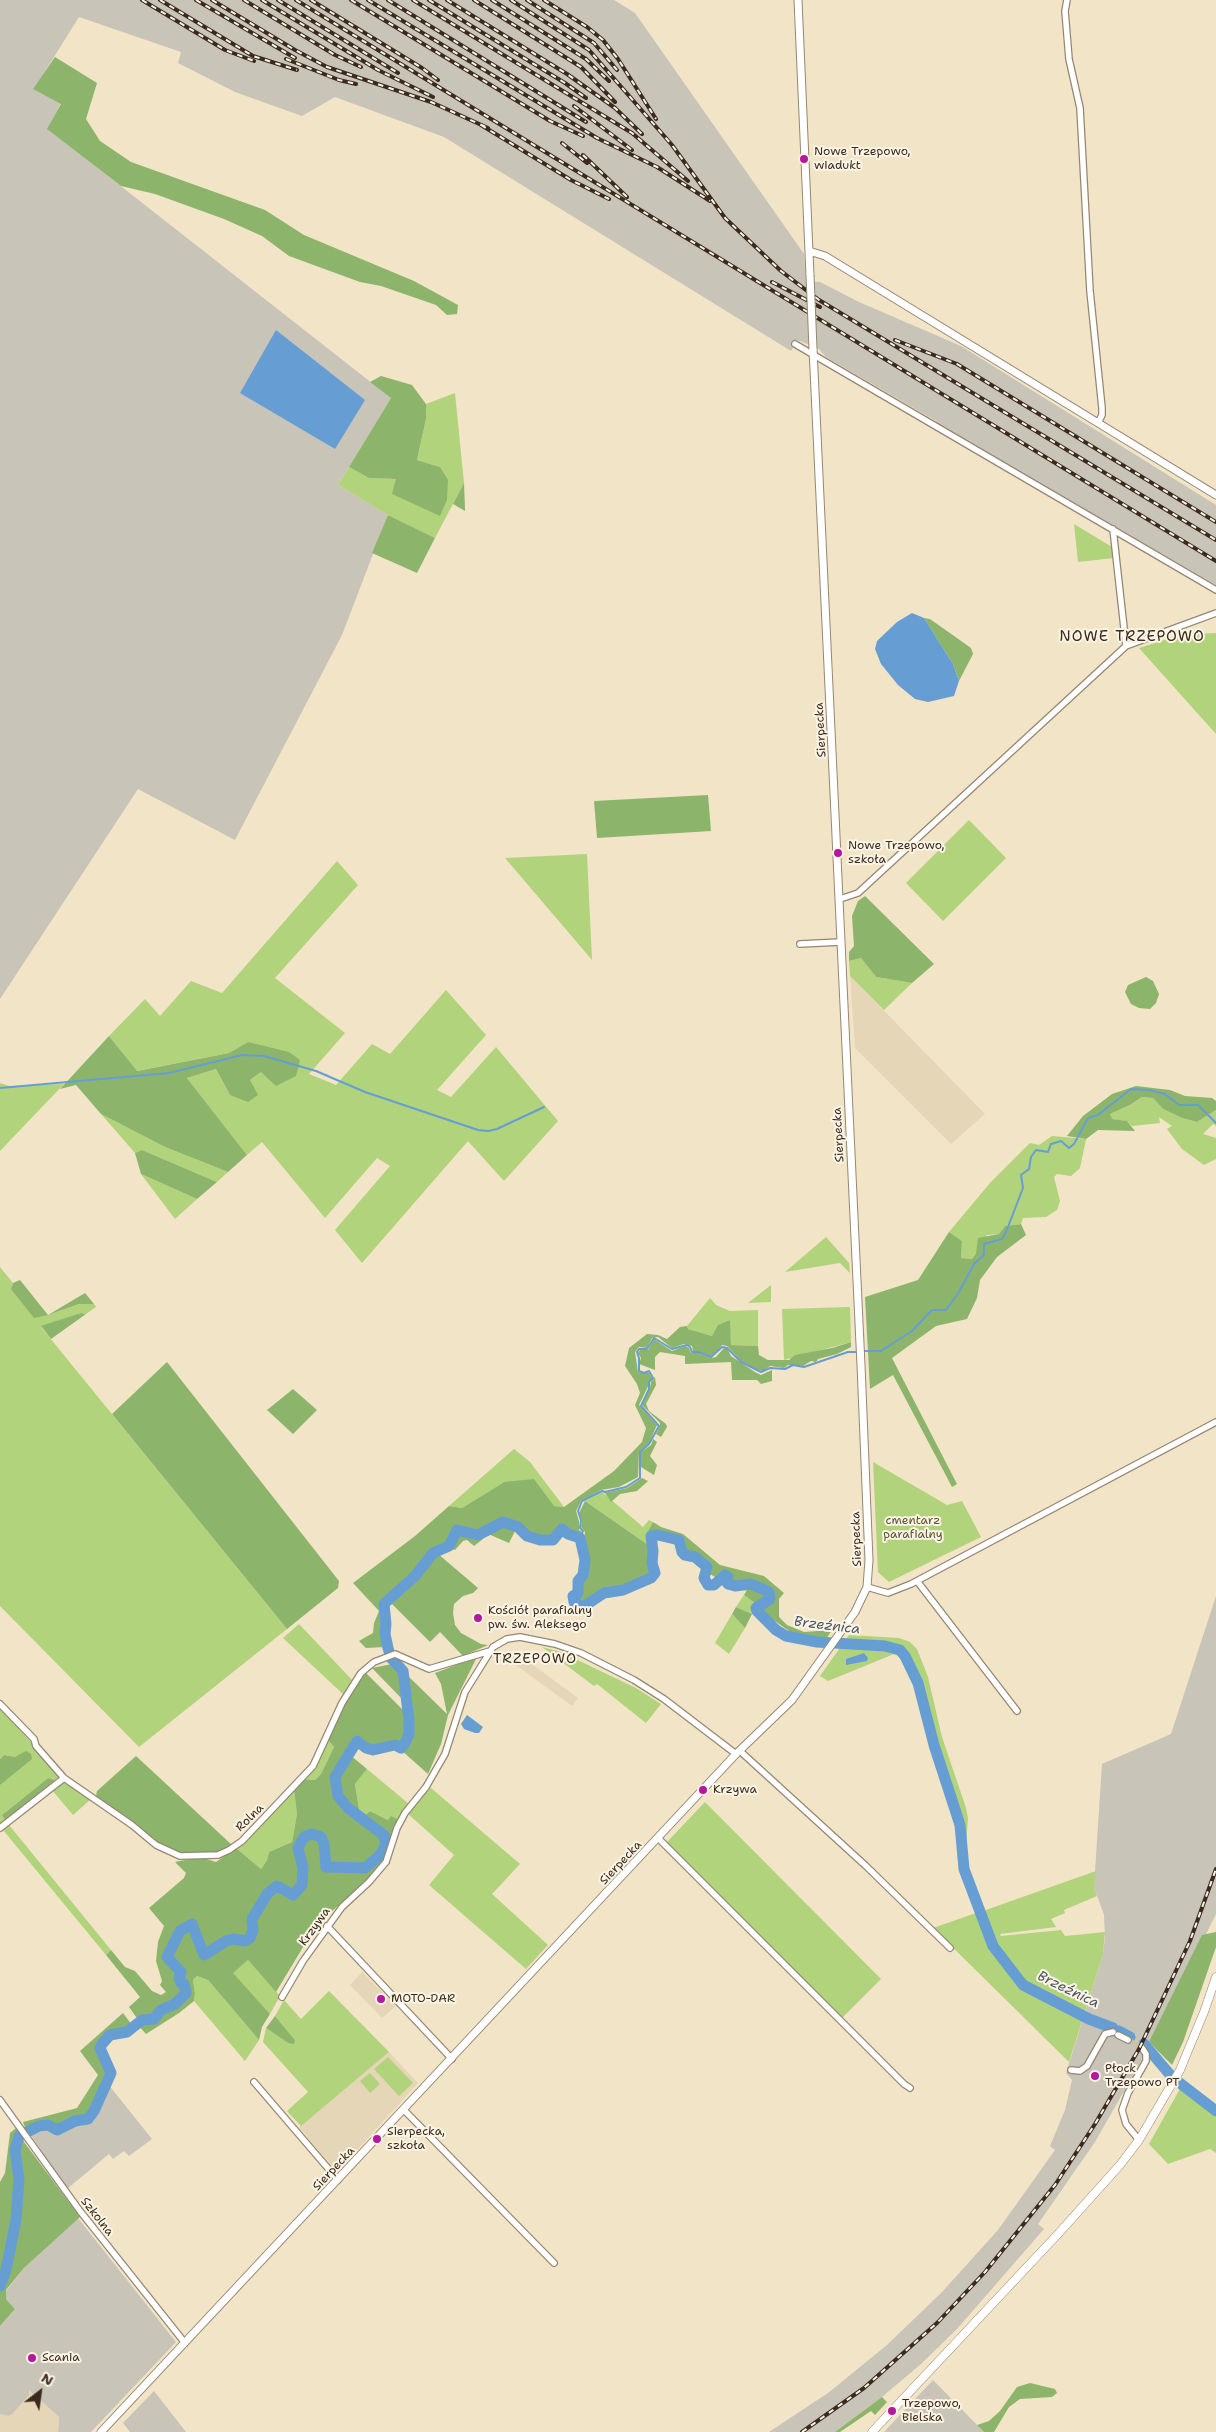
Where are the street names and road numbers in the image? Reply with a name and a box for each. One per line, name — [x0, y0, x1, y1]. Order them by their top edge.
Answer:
street label: Sierpecka — [812, 702, 830, 758]
street label: Sierpecka — [830, 1107, 848, 1163]
street label: Sierpecka — [849, 1511, 865, 1567]
street label: Rolna — [233, 1801, 267, 1835]
street label: Sierpecka — [597, 1838, 645, 1888]
street label: Krzywa — [296, 1905, 334, 1949]
street label: Sierpecka — [310, 2144, 358, 2194]
street label: Szkolna — [77, 2195, 117, 2239]

